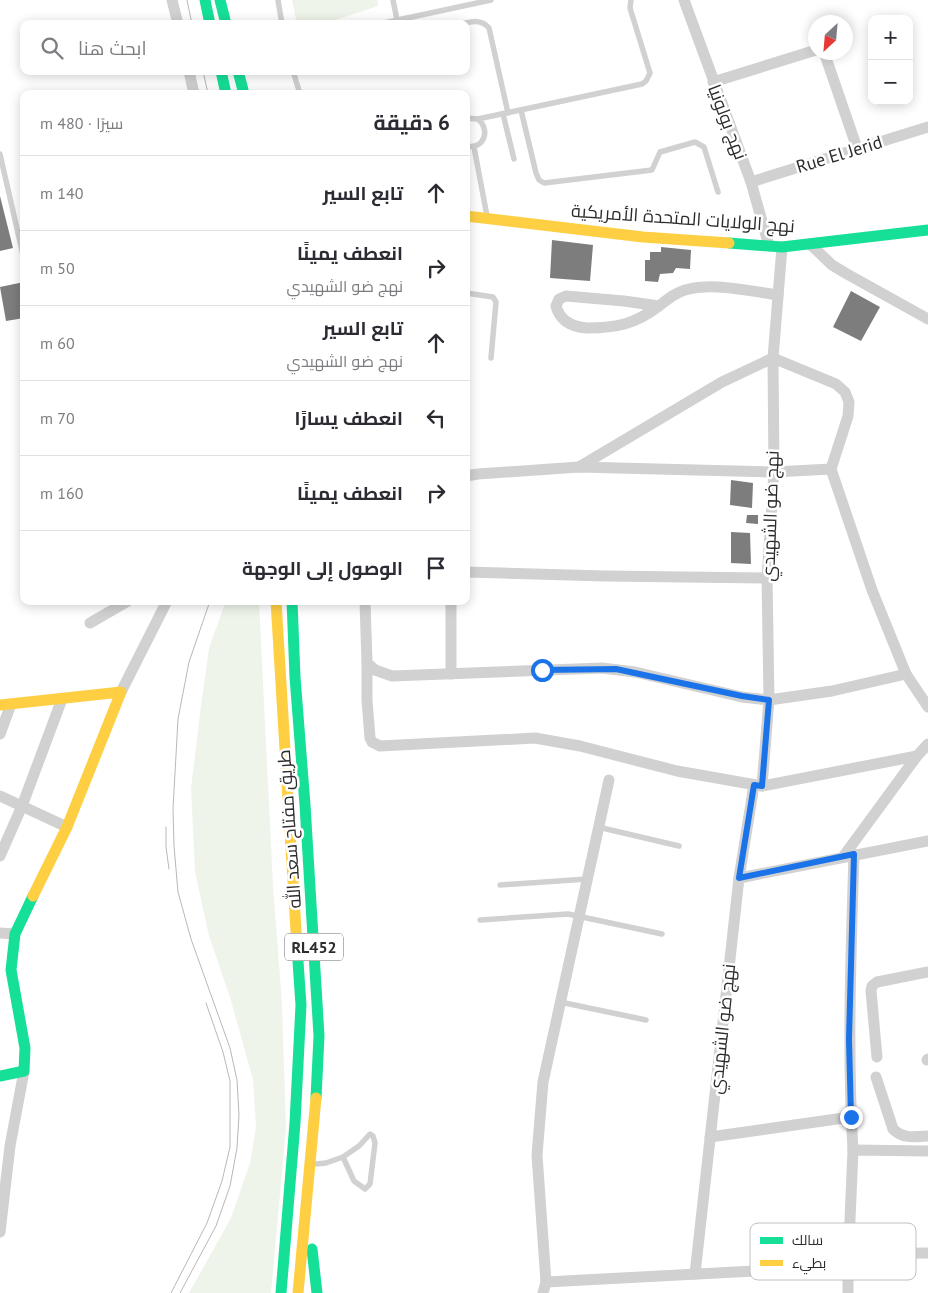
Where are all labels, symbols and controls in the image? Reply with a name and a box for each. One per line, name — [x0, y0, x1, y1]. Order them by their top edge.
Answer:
north arrow — [808, 15, 853, 60]
map controls — [868, 15, 913, 105]
button: + — [868, 15, 913, 60]
search box — [20, 20, 470, 75]
icon: search — [38, 34, 66, 62]
text: ابحث هنا — [78, 36, 147, 60]
button: − — [868, 60, 913, 105]
street label: نهج بولونيا — [702, 81, 753, 163]
text: 6 دقيقة — [373, 109, 450, 136]
text: سيرًا · 480 m — [40, 113, 123, 133]
street label: Rue El Jerid — [793, 130, 885, 178]
icon: ahead — [422, 179, 450, 207]
text: تابع السير — [323, 181, 403, 205]
text: 140 m — [40, 183, 83, 203]
street label: نهج الولايات المتحدة الأمريكية — [570, 199, 795, 238]
text: انعطف يمينًا — [297, 241, 403, 265]
icon: right — [422, 254, 450, 282]
text: 50 m — [40, 258, 75, 278]
text: نهج ضو الشهيدي — [287, 276, 403, 296]
text: تابع السير — [323, 316, 403, 340]
icon: ahead — [422, 329, 450, 357]
text: 60 m — [40, 333, 75, 353]
text: نهج ضو الشهيدي — [287, 351, 403, 371]
icon: left — [422, 404, 450, 432]
text: انعطف يسارًا — [295, 406, 403, 430]
text: 70 m — [40, 408, 75, 428]
street label: نهج ضو الشهيدي — [756, 450, 787, 582]
icon: right — [422, 479, 450, 507]
text: انعطف يمينًا — [297, 481, 403, 505]
text: 160 m — [40, 483, 83, 503]
icon: arrive — [422, 554, 450, 582]
text: الوصول إلى الوجهة — [242, 556, 403, 580]
route start — [531, 659, 554, 682]
street label: طريق مفتاح سعد الله — [272, 749, 307, 909]
road number: RL452 — [285, 934, 343, 960]
street label: نهج ضو الشهيدي — [704, 963, 743, 1096]
route end — [840, 1106, 863, 1129]
legend — [750, 1223, 916, 1280]
text: سالك — [792, 1231, 823, 1249]
text: بطيء — [792, 1254, 826, 1275]

